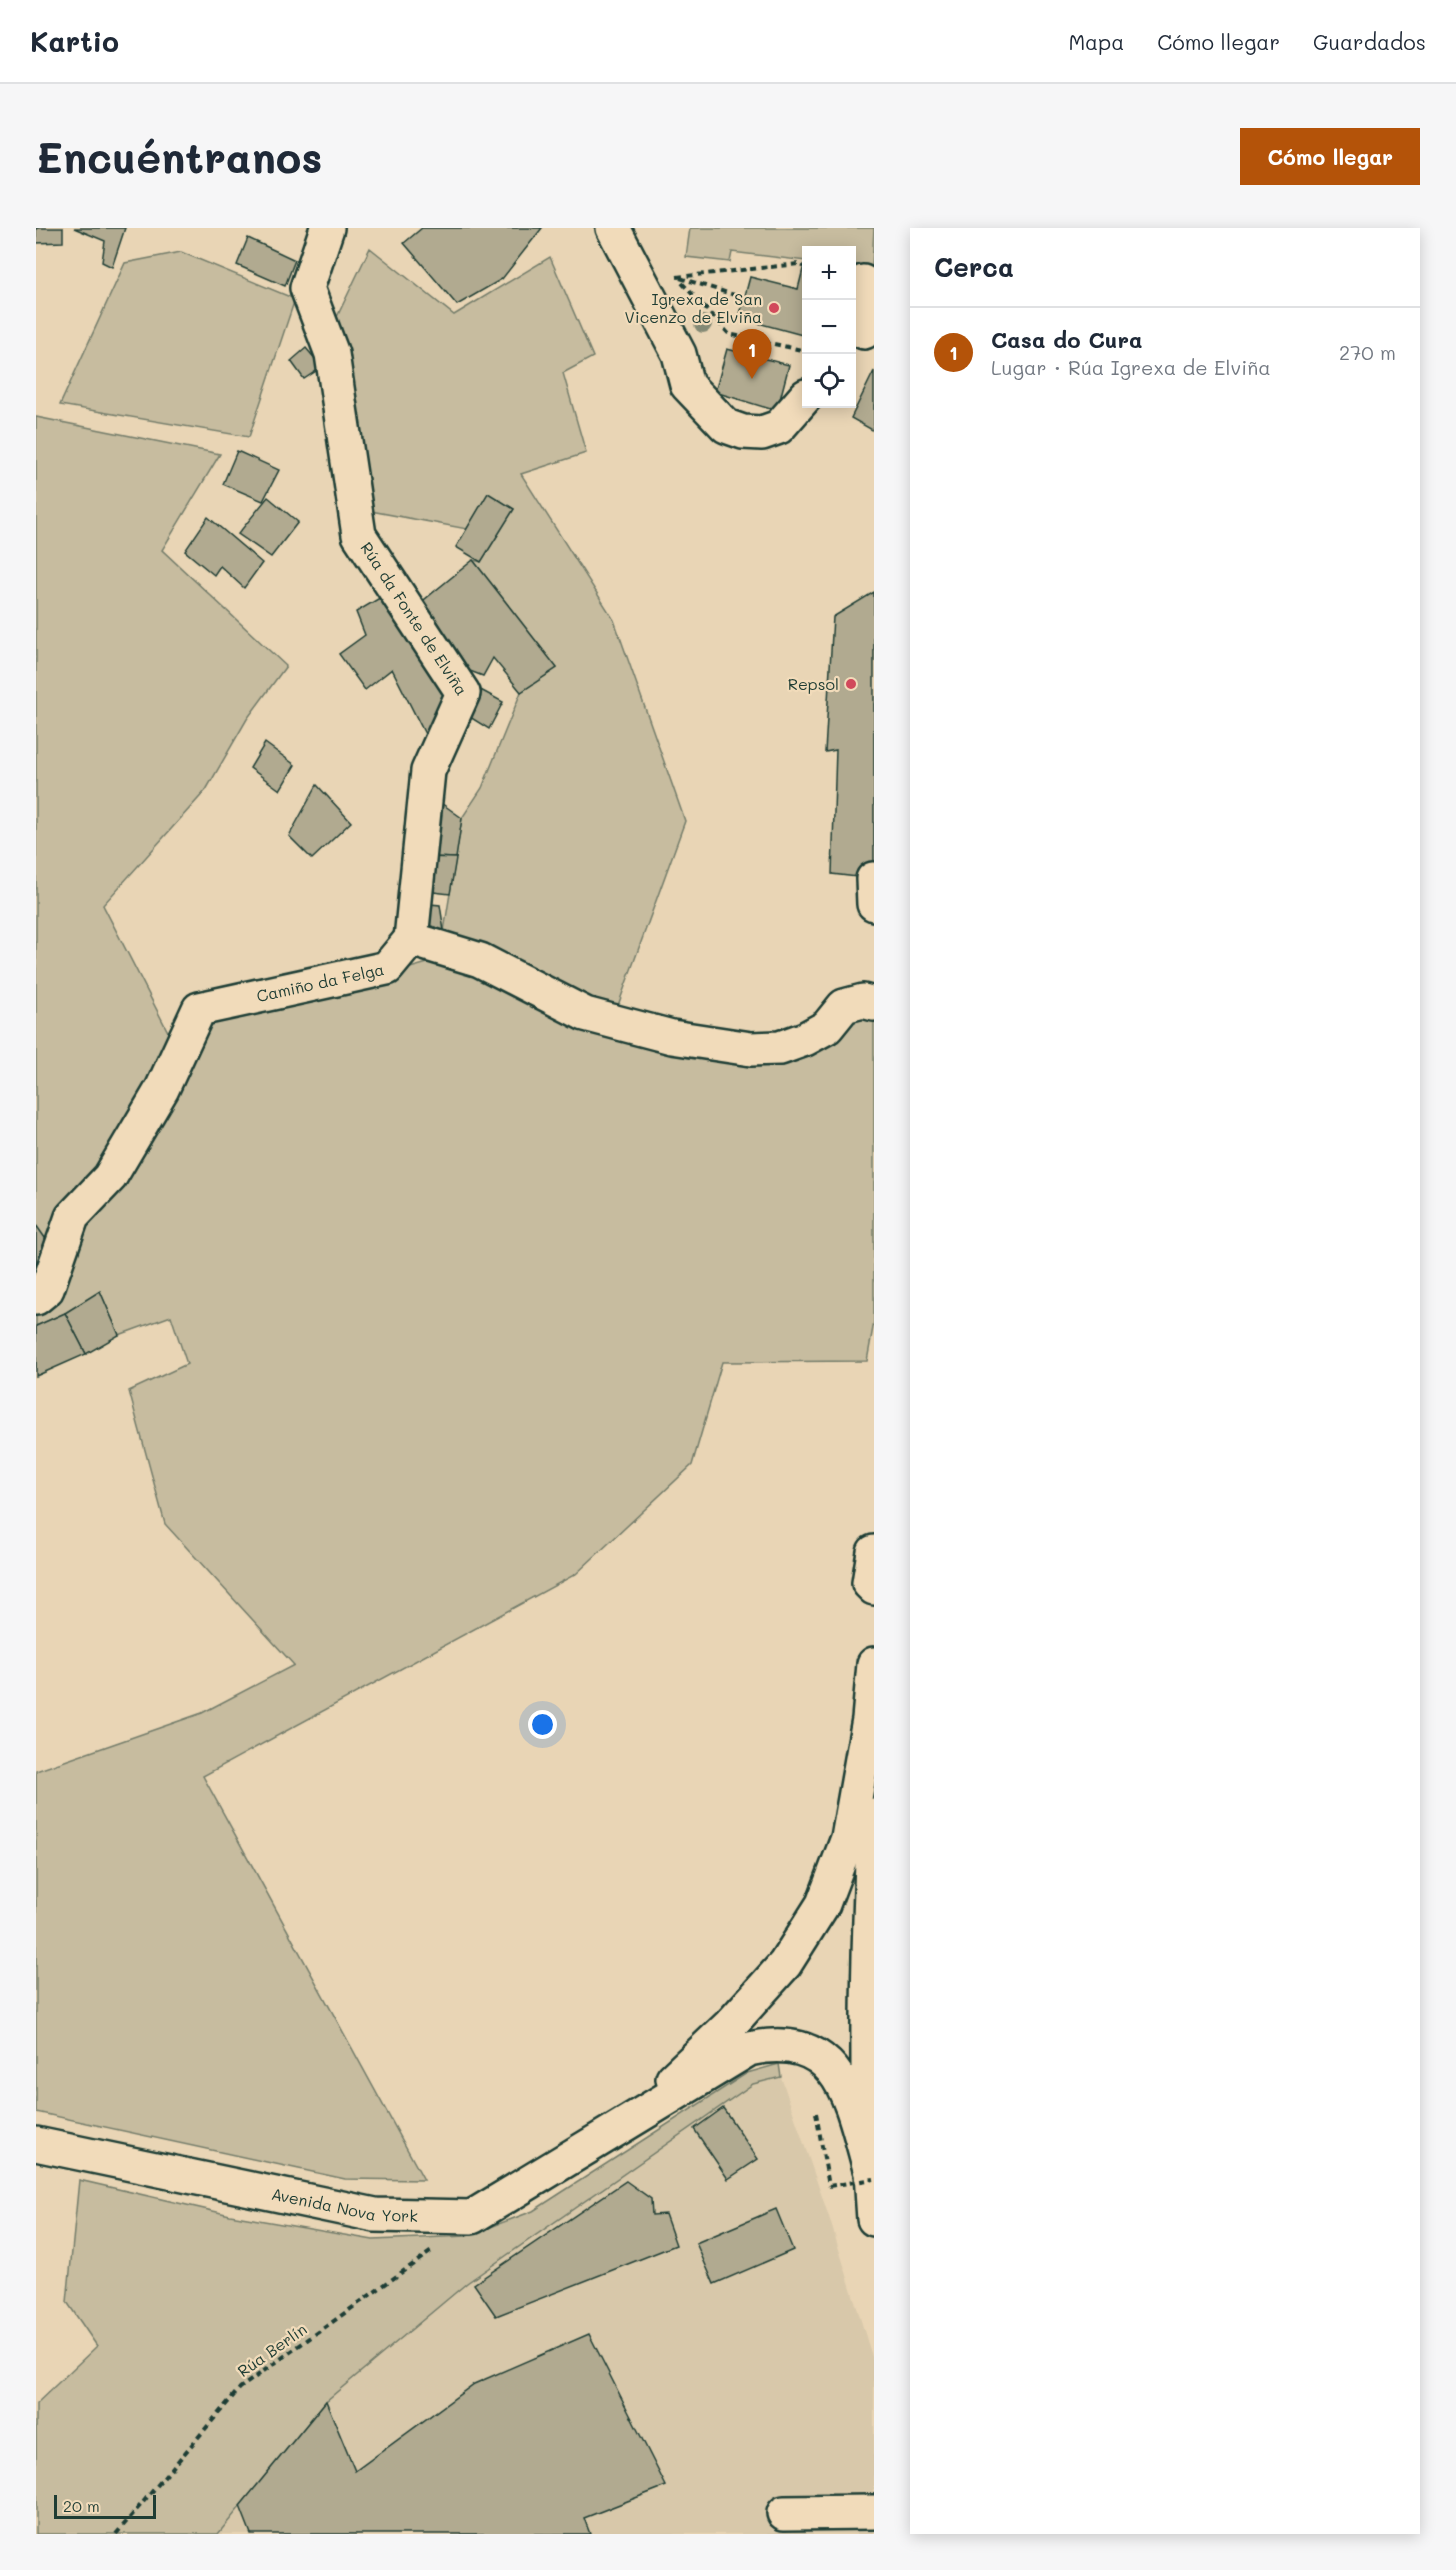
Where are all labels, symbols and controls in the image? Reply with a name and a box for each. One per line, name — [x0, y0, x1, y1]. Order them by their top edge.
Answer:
text: Kartio — [30, 23, 119, 59]
text: Mapa — [1068, 28, 1124, 55]
text: Cómo llegar — [1157, 28, 1280, 55]
text: Guardados — [1313, 28, 1426, 55]
button: Cómo llegar — [1240, 128, 1420, 185]
text: Encuéntranos — [36, 129, 322, 184]
map controls — [802, 246, 856, 408]
button: + — [802, 246, 856, 300]
text: Cerca — [934, 250, 1014, 284]
place label: Igrexa de San Vicenzo de Elviña — [625, 288, 762, 327]
button: − — [802, 300, 856, 354]
marker: Igrexa de San Vicenzo de Elviña — [767, 301, 781, 315]
text: Casa do Cura — [991, 325, 1142, 354]
pin: 1 — [732, 330, 772, 379]
text: 1 — [949, 339, 958, 365]
text: 270 m — [1339, 339, 1396, 365]
button: locate — [802, 354, 856, 408]
text: Lugar · Rúa Igrexa de Elviña — [991, 354, 1271, 380]
street label: Rúa da Fonte de Elviña — [356, 538, 473, 699]
place label: Repsol — [788, 673, 839, 694]
marker: Repsol — [844, 677, 858, 691]
street label: Camiño da Felga — [254, 958, 386, 1006]
your location — [528, 1710, 557, 1739]
street label: Avenida Nova York — [270, 2183, 418, 2226]
street label: Rúa Berlín — [233, 2318, 310, 2381]
scale bar — [54, 2492, 156, 2520]
text: 20 m — [63, 2495, 100, 2516]

